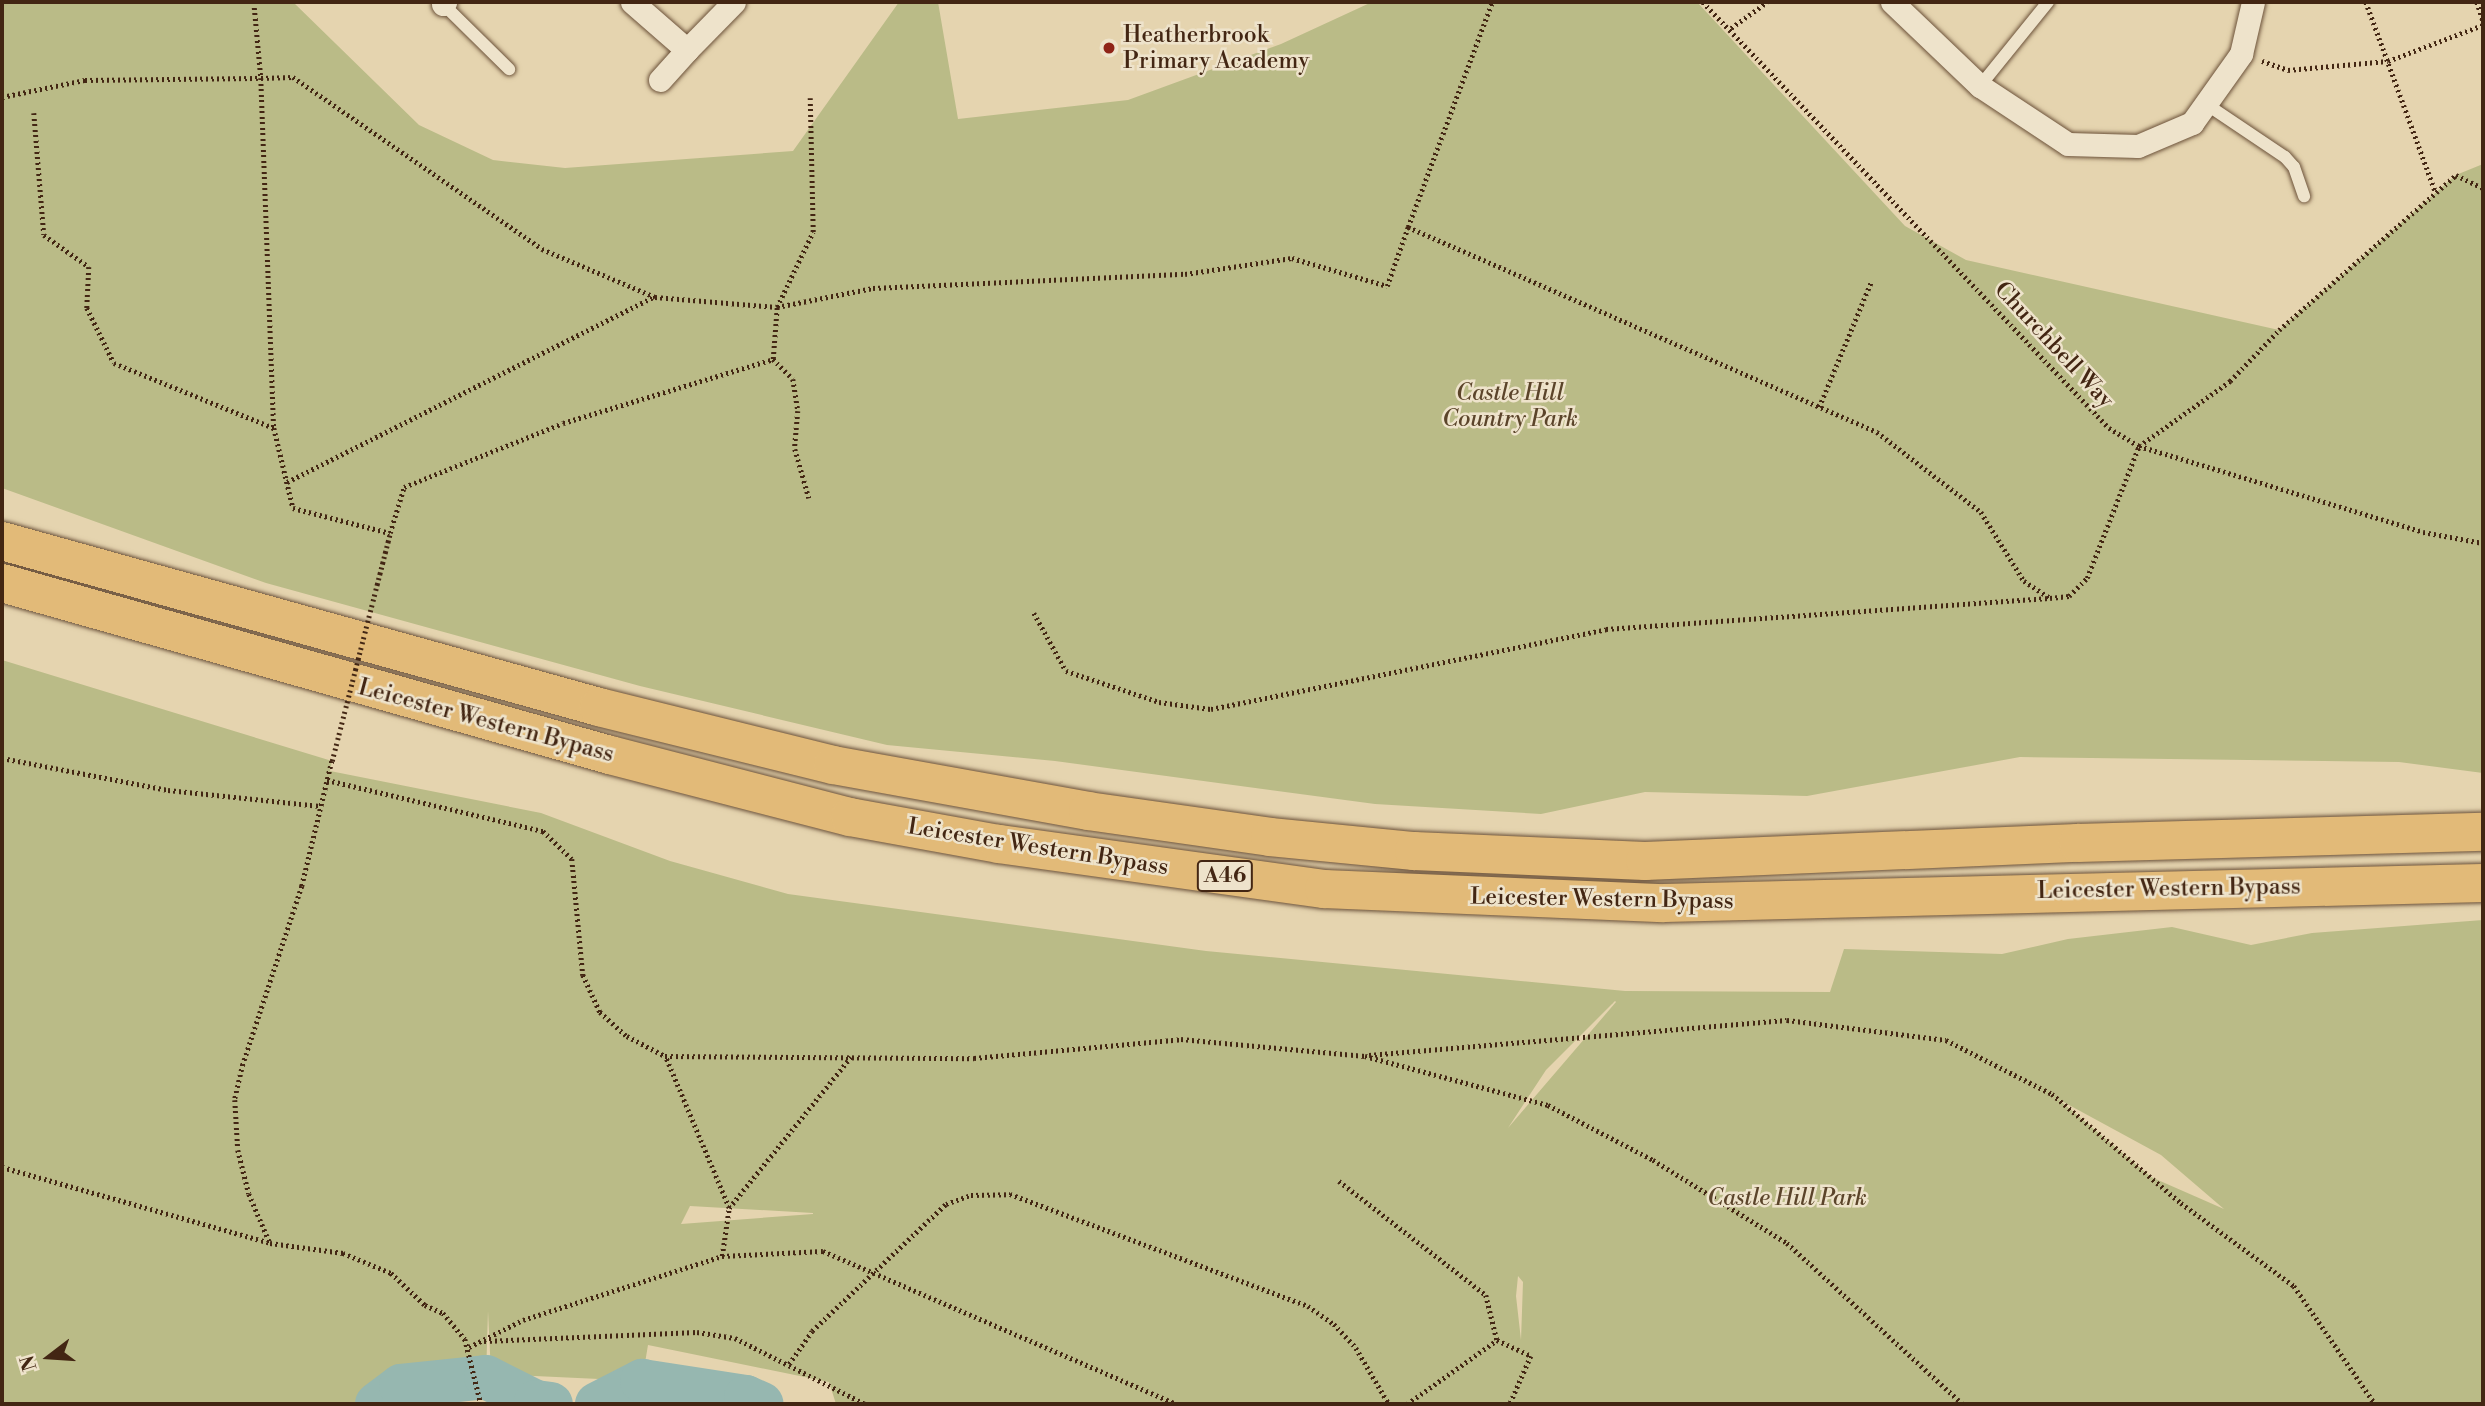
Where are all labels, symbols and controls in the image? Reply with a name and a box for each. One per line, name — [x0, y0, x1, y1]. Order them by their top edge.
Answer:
place label: Heatherbrook Primary Academy — [1123, 21, 1309, 75]
marker: Heatherbrook Primary Academy — [1101, 40, 1117, 56]
street label: Churchbell Way — [1988, 276, 2120, 414]
park label: Castle Hill Country Park — [1442, 379, 1578, 433]
street label: Leicester Western Bypass — [355, 674, 617, 768]
street label: Leicester Western Bypass — [906, 813, 1170, 881]
road number: A46 — [1195, 858, 1255, 894]
street label: Leicester Western Bypass — [2037, 873, 2301, 905]
street label: Leicester Western Bypass — [1470, 883, 1734, 915]
park label: Castle Hill Park — [1707, 1184, 1867, 1212]
north arrow — [14, 1322, 84, 1392]
text: N — [15, 1352, 43, 1374]

